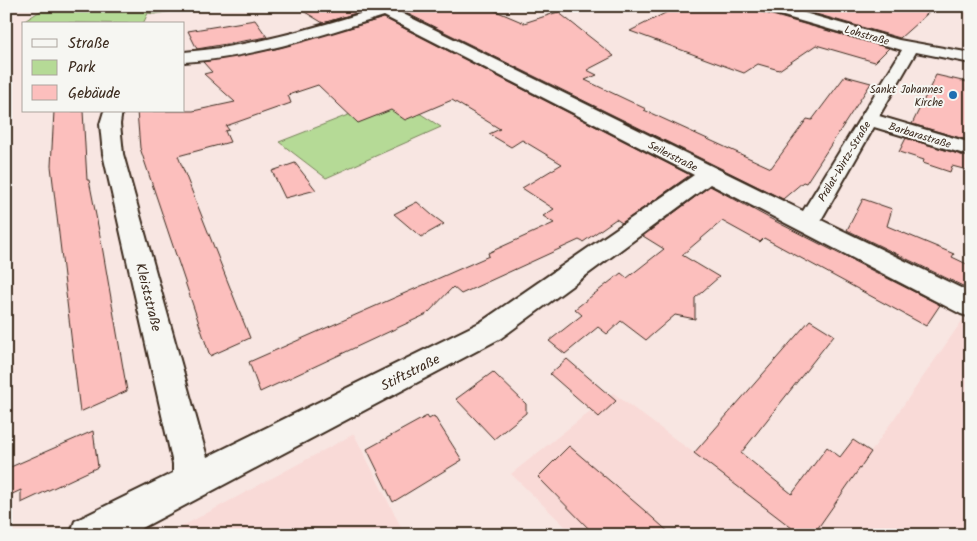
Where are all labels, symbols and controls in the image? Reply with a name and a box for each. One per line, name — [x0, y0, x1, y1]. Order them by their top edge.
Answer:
street label: Lohstraße — [842, 21, 891, 51]
legend — [22, 22, 185, 112]
text: Straße — [68, 32, 110, 56]
text: Park — [68, 56, 96, 80]
place label: Sankt Johannes Kirche — [870, 81, 943, 112]
text: Gebäude — [68, 82, 121, 106]
marker: Sankt Johannes Kirche — [947, 89, 959, 101]
street label: Prälat-Wirtz-Straße — [814, 118, 876, 205]
street label: Barbarastraße — [886, 118, 953, 154]
street label: Seilerstraße — [644, 137, 701, 177]
street label: Kleiststraße — [129, 261, 167, 334]
street label: Stiftstraße — [377, 348, 445, 397]

